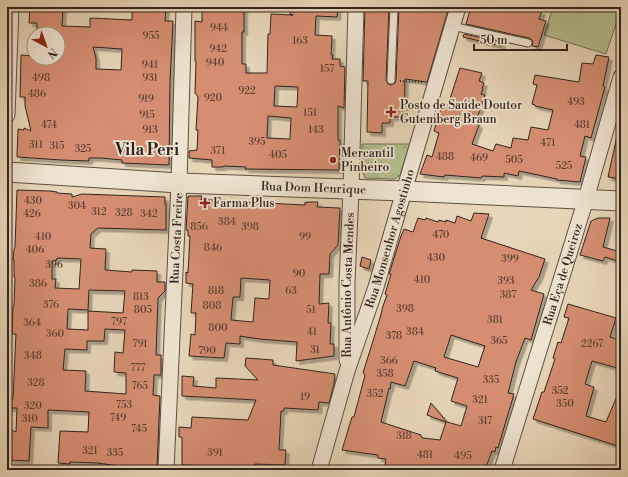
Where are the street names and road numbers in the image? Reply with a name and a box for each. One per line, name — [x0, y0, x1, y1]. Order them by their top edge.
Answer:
street label: Rua Monsenhor Agostinho — [362, 167, 418, 310]
street label: Rua Dom Henrique — [261, 179, 366, 198]
street label: Rua Costa Freire — [167, 192, 187, 284]
street label: Rua Antônio Costa Mendes — [340, 212, 358, 358]
street label: Rua Eça de Queiroz — [540, 221, 586, 327]

